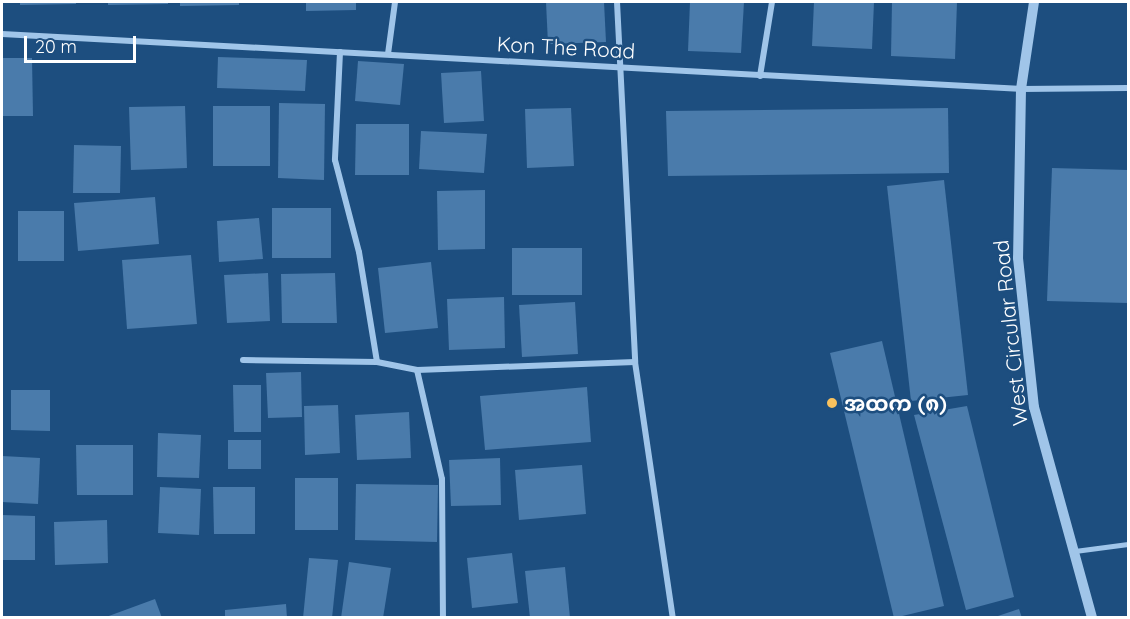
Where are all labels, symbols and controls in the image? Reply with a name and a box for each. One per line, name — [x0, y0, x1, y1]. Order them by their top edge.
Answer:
scale bar — [27, 24, 140, 62]
street label: Kon The Road — [496, 31, 636, 63]
text: 20 m — [35, 35, 77, 58]
street label: West Circular Road — [988, 239, 1032, 427]
place label: အထက (၈) — [844, 390, 947, 416]
marker: အထက (၈) — [825, 396, 839, 410]

